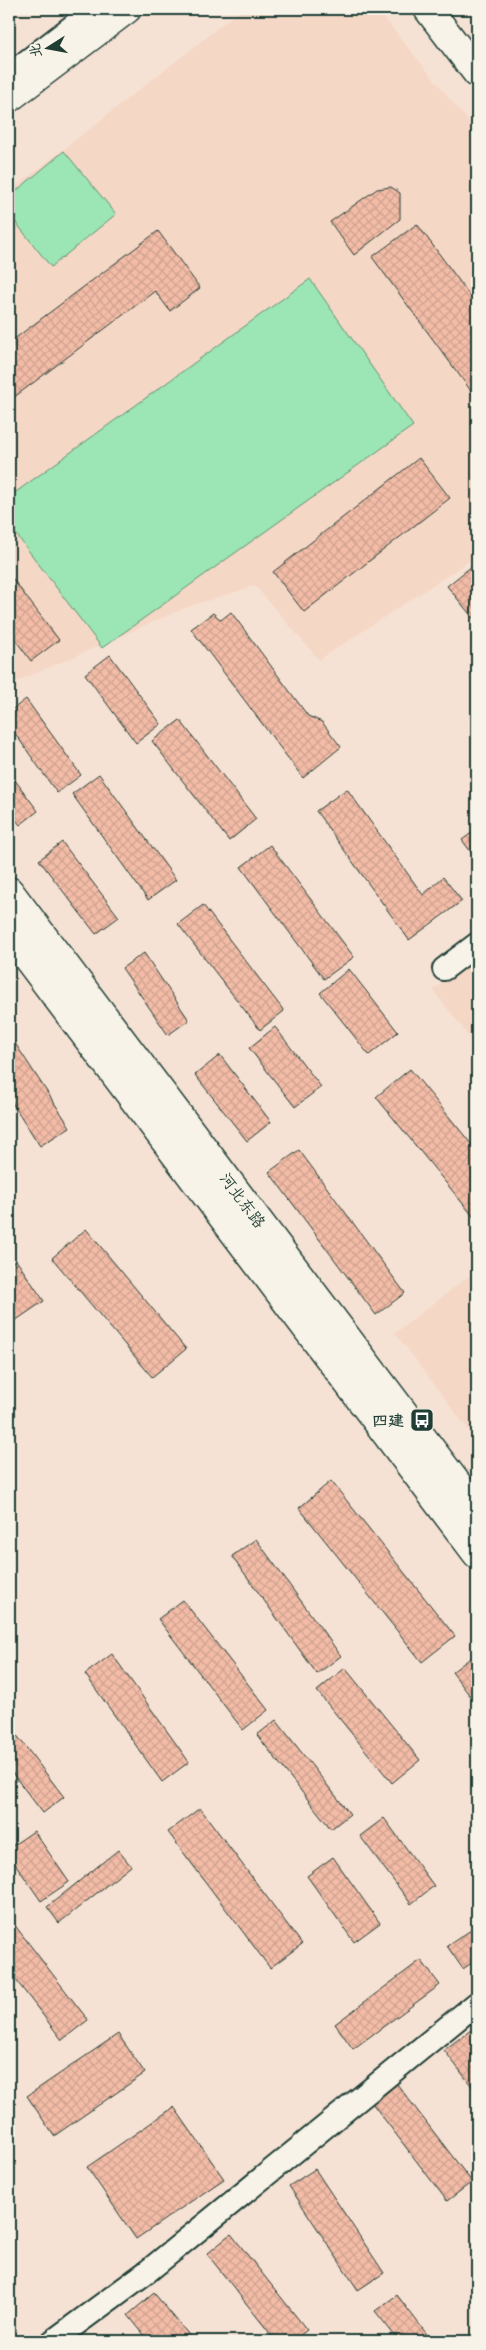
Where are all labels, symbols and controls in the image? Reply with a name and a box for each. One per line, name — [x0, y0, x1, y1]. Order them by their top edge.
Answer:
north arrow — [22, 22, 72, 72]
text: 北 — [25, 42, 45, 59]
street label: 河北东路 — [216, 1168, 270, 1232]
bus stop icon: 四建 — [409, 1407, 435, 1433]
place label: 四建 — [372, 1410, 404, 1430]

